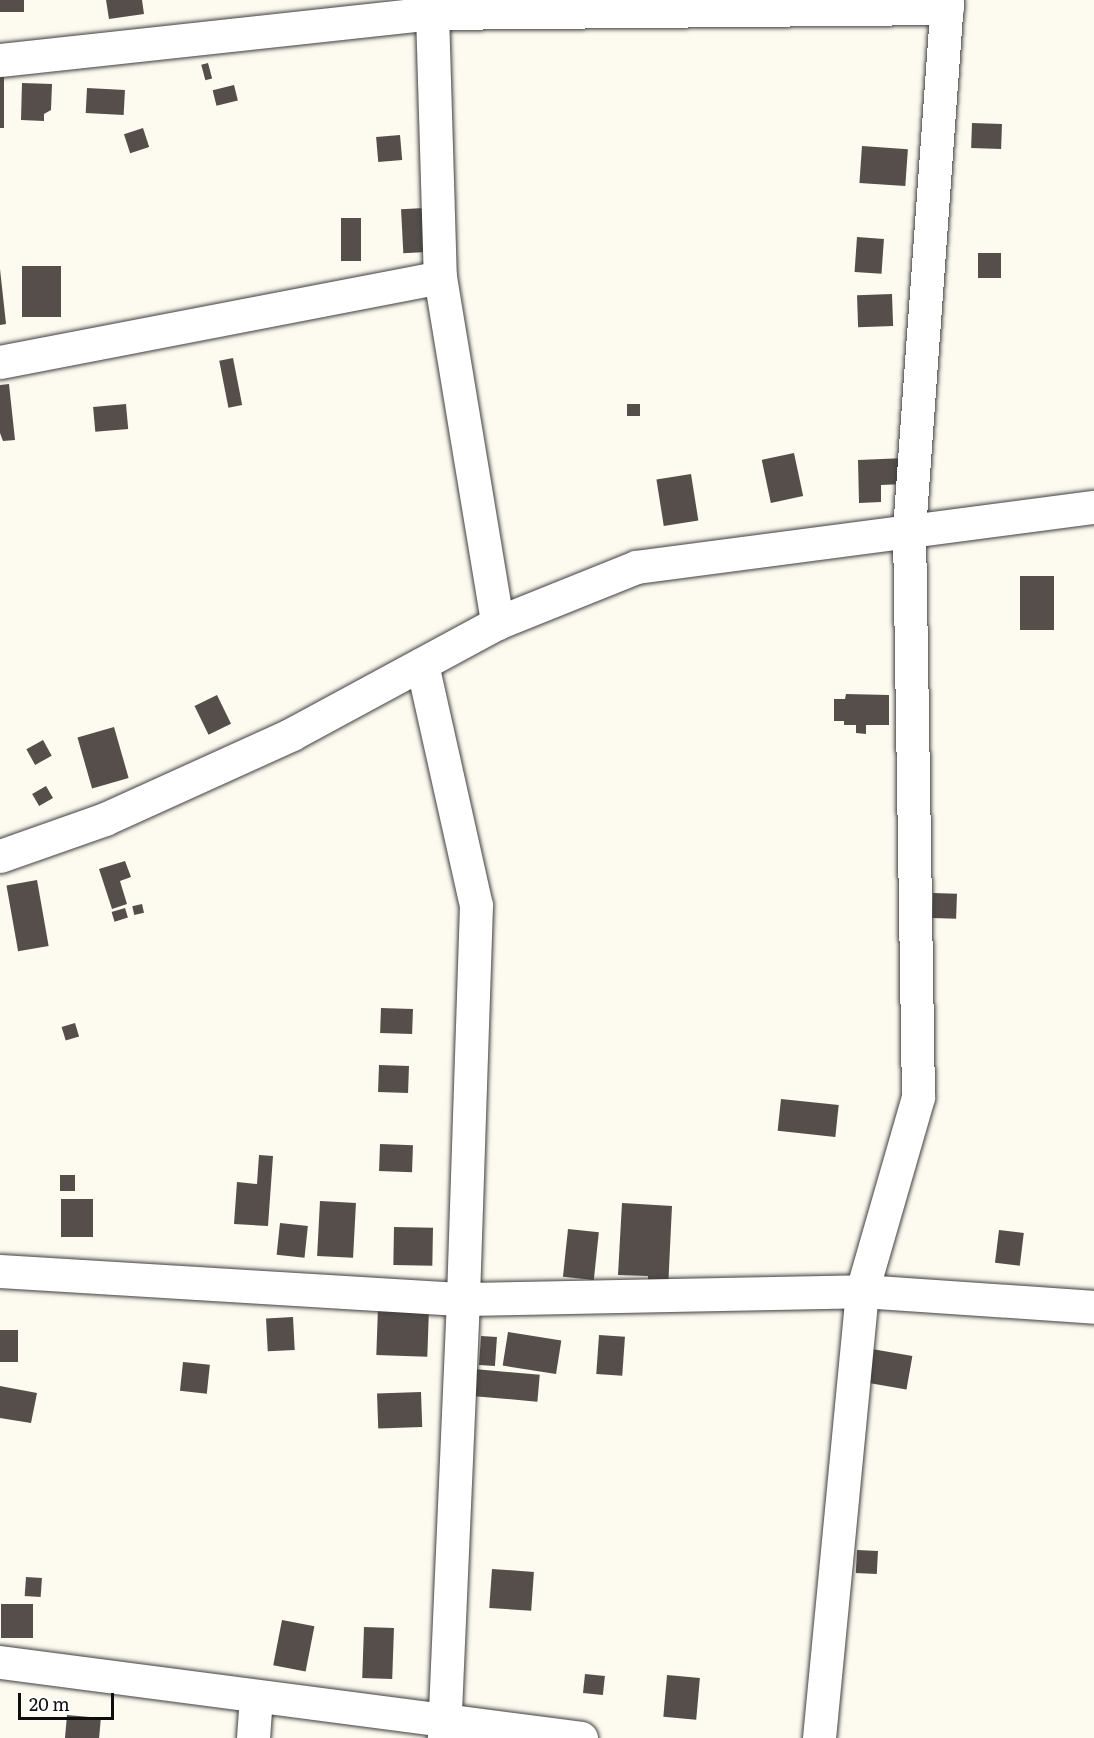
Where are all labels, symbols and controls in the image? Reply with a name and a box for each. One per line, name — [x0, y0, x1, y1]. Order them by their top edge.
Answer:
scale bar — [21, 1681, 117, 1719]
text: 20 m — [29, 1690, 70, 1717]

